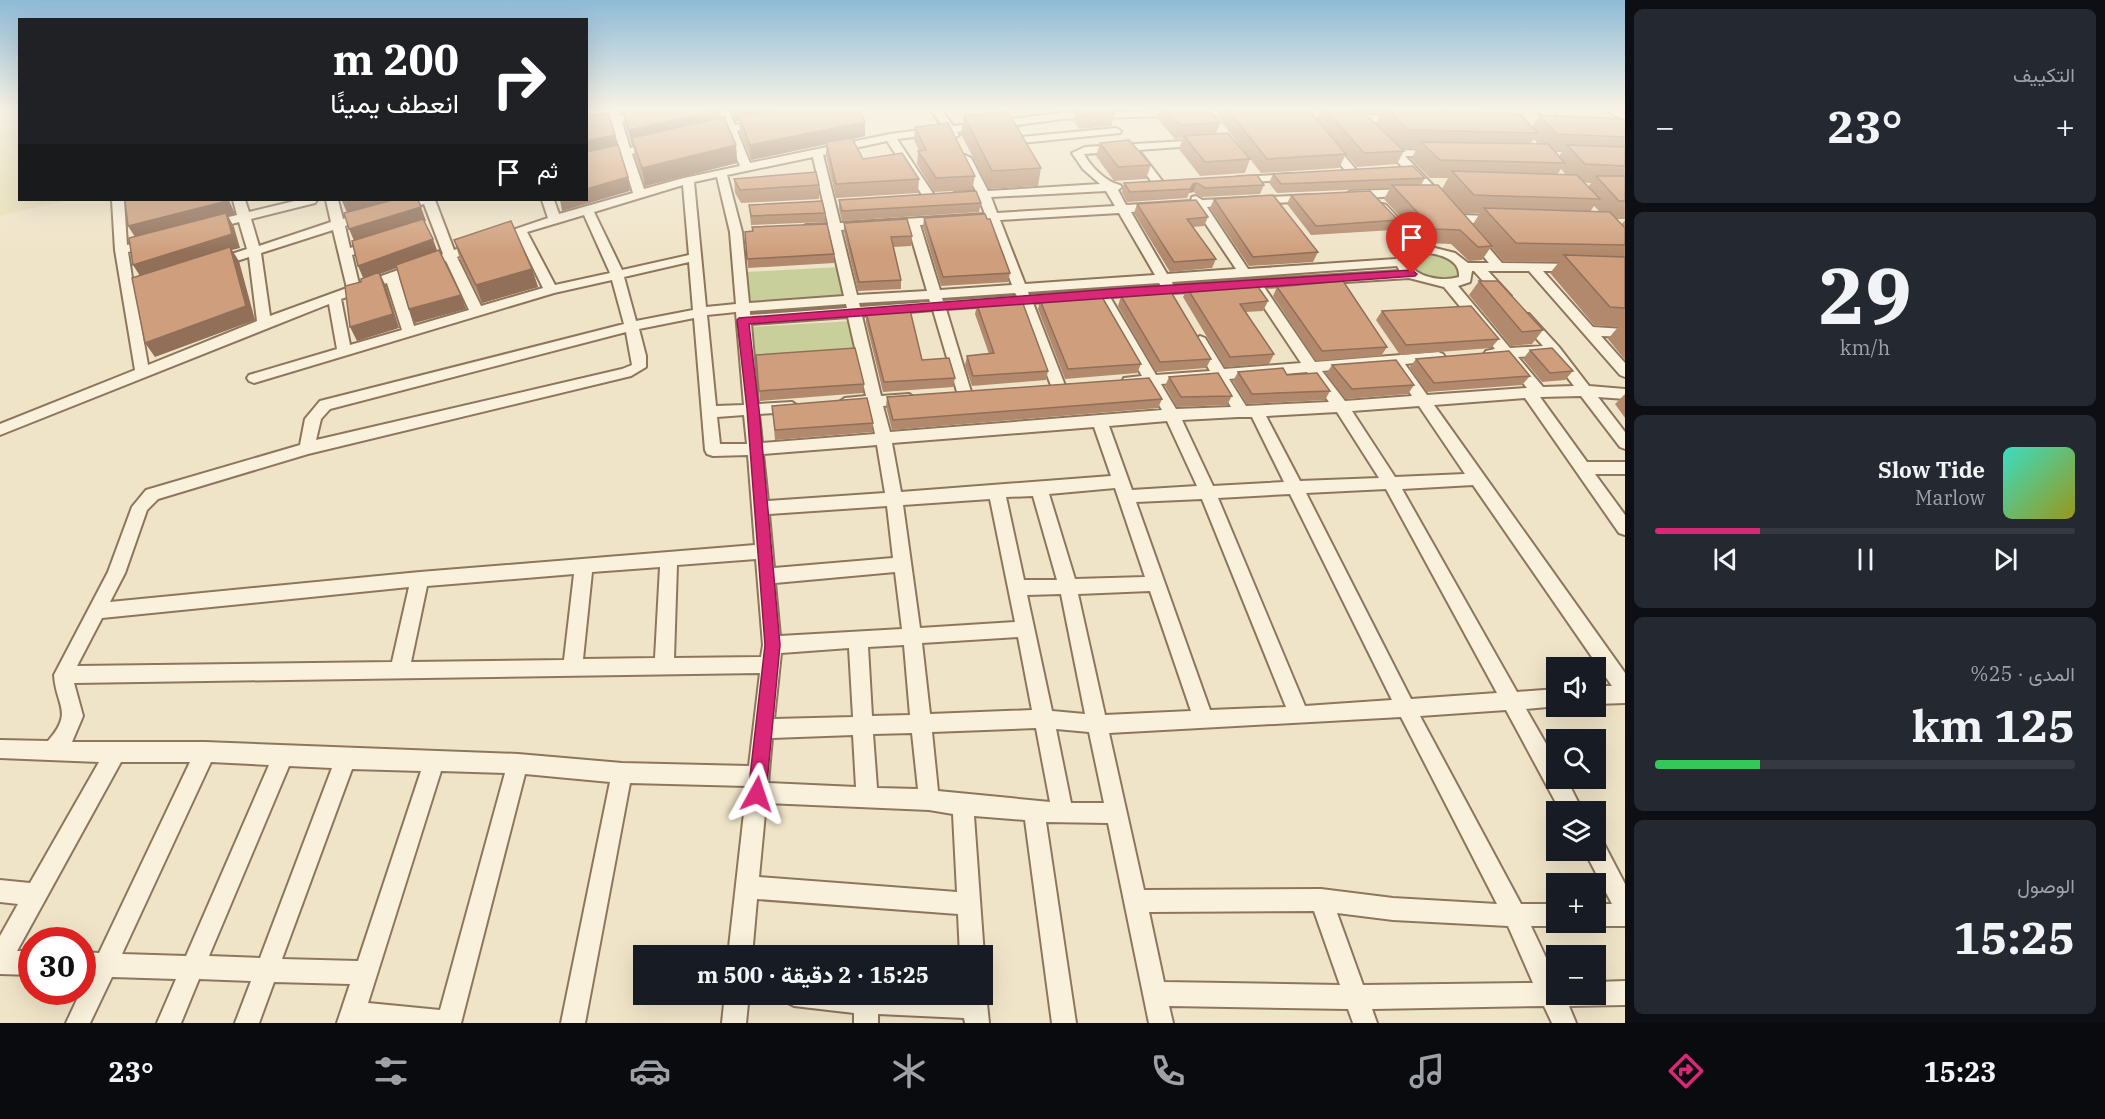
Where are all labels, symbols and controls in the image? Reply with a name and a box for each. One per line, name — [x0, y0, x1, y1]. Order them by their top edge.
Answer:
text: 200 m — [333, 32, 459, 87]
icon: right — [480, 42, 558, 120]
text: التكييف — [2013, 61, 2075, 88]
text: انعطف يمينًا — [330, 85, 459, 120]
text: 23° — [1827, 97, 1903, 155]
text: − — [1655, 105, 1675, 148]
text: + — [2055, 105, 2075, 148]
text: ثم — [537, 155, 558, 184]
icon: arrive — [492, 156, 525, 189]
pin — [1386, 212, 1437, 274]
icon: arrive — [1395, 221, 1428, 254]
text: 29 — [1818, 244, 1912, 345]
text: km/h — [1840, 334, 1890, 361]
text: Slow Tide — [1878, 455, 1985, 484]
text: Marlow — [1915, 484, 1985, 511]
icon: previous — [1709, 543, 1742, 576]
icon: pause — [1849, 543, 1882, 576]
icon: next — [1989, 543, 2022, 576]
map controls — [1546, 657, 1606, 1005]
button: sound — [1546, 657, 1606, 717]
text: المدى · 25% — [1970, 660, 2075, 687]
text: 125 km — [1912, 696, 2075, 754]
button: search — [1546, 729, 1606, 789]
position arrow — [725, 762, 789, 826]
button: layers — [1546, 801, 1606, 861]
text: الوصول — [2017, 872, 2075, 899]
button: + — [1546, 873, 1606, 933]
text: 15:25 — [1953, 908, 2075, 966]
speed limit sign: 30 — [18, 927, 96, 1005]
button: − — [1546, 945, 1606, 1005]
text: 15:25 · 2 دقيقة · 500 m — [697, 960, 929, 989]
icon: filters — [370, 1050, 412, 1092]
icon: car — [629, 1050, 671, 1092]
icon: climate — [888, 1050, 930, 1092]
icon: phone — [1147, 1050, 1189, 1092]
icon: music — [1406, 1050, 1448, 1092]
icon: directions — [1665, 1050, 1707, 1092]
text: 23° — [108, 1054, 154, 1089]
text: 15:23 — [1924, 1054, 1997, 1089]

